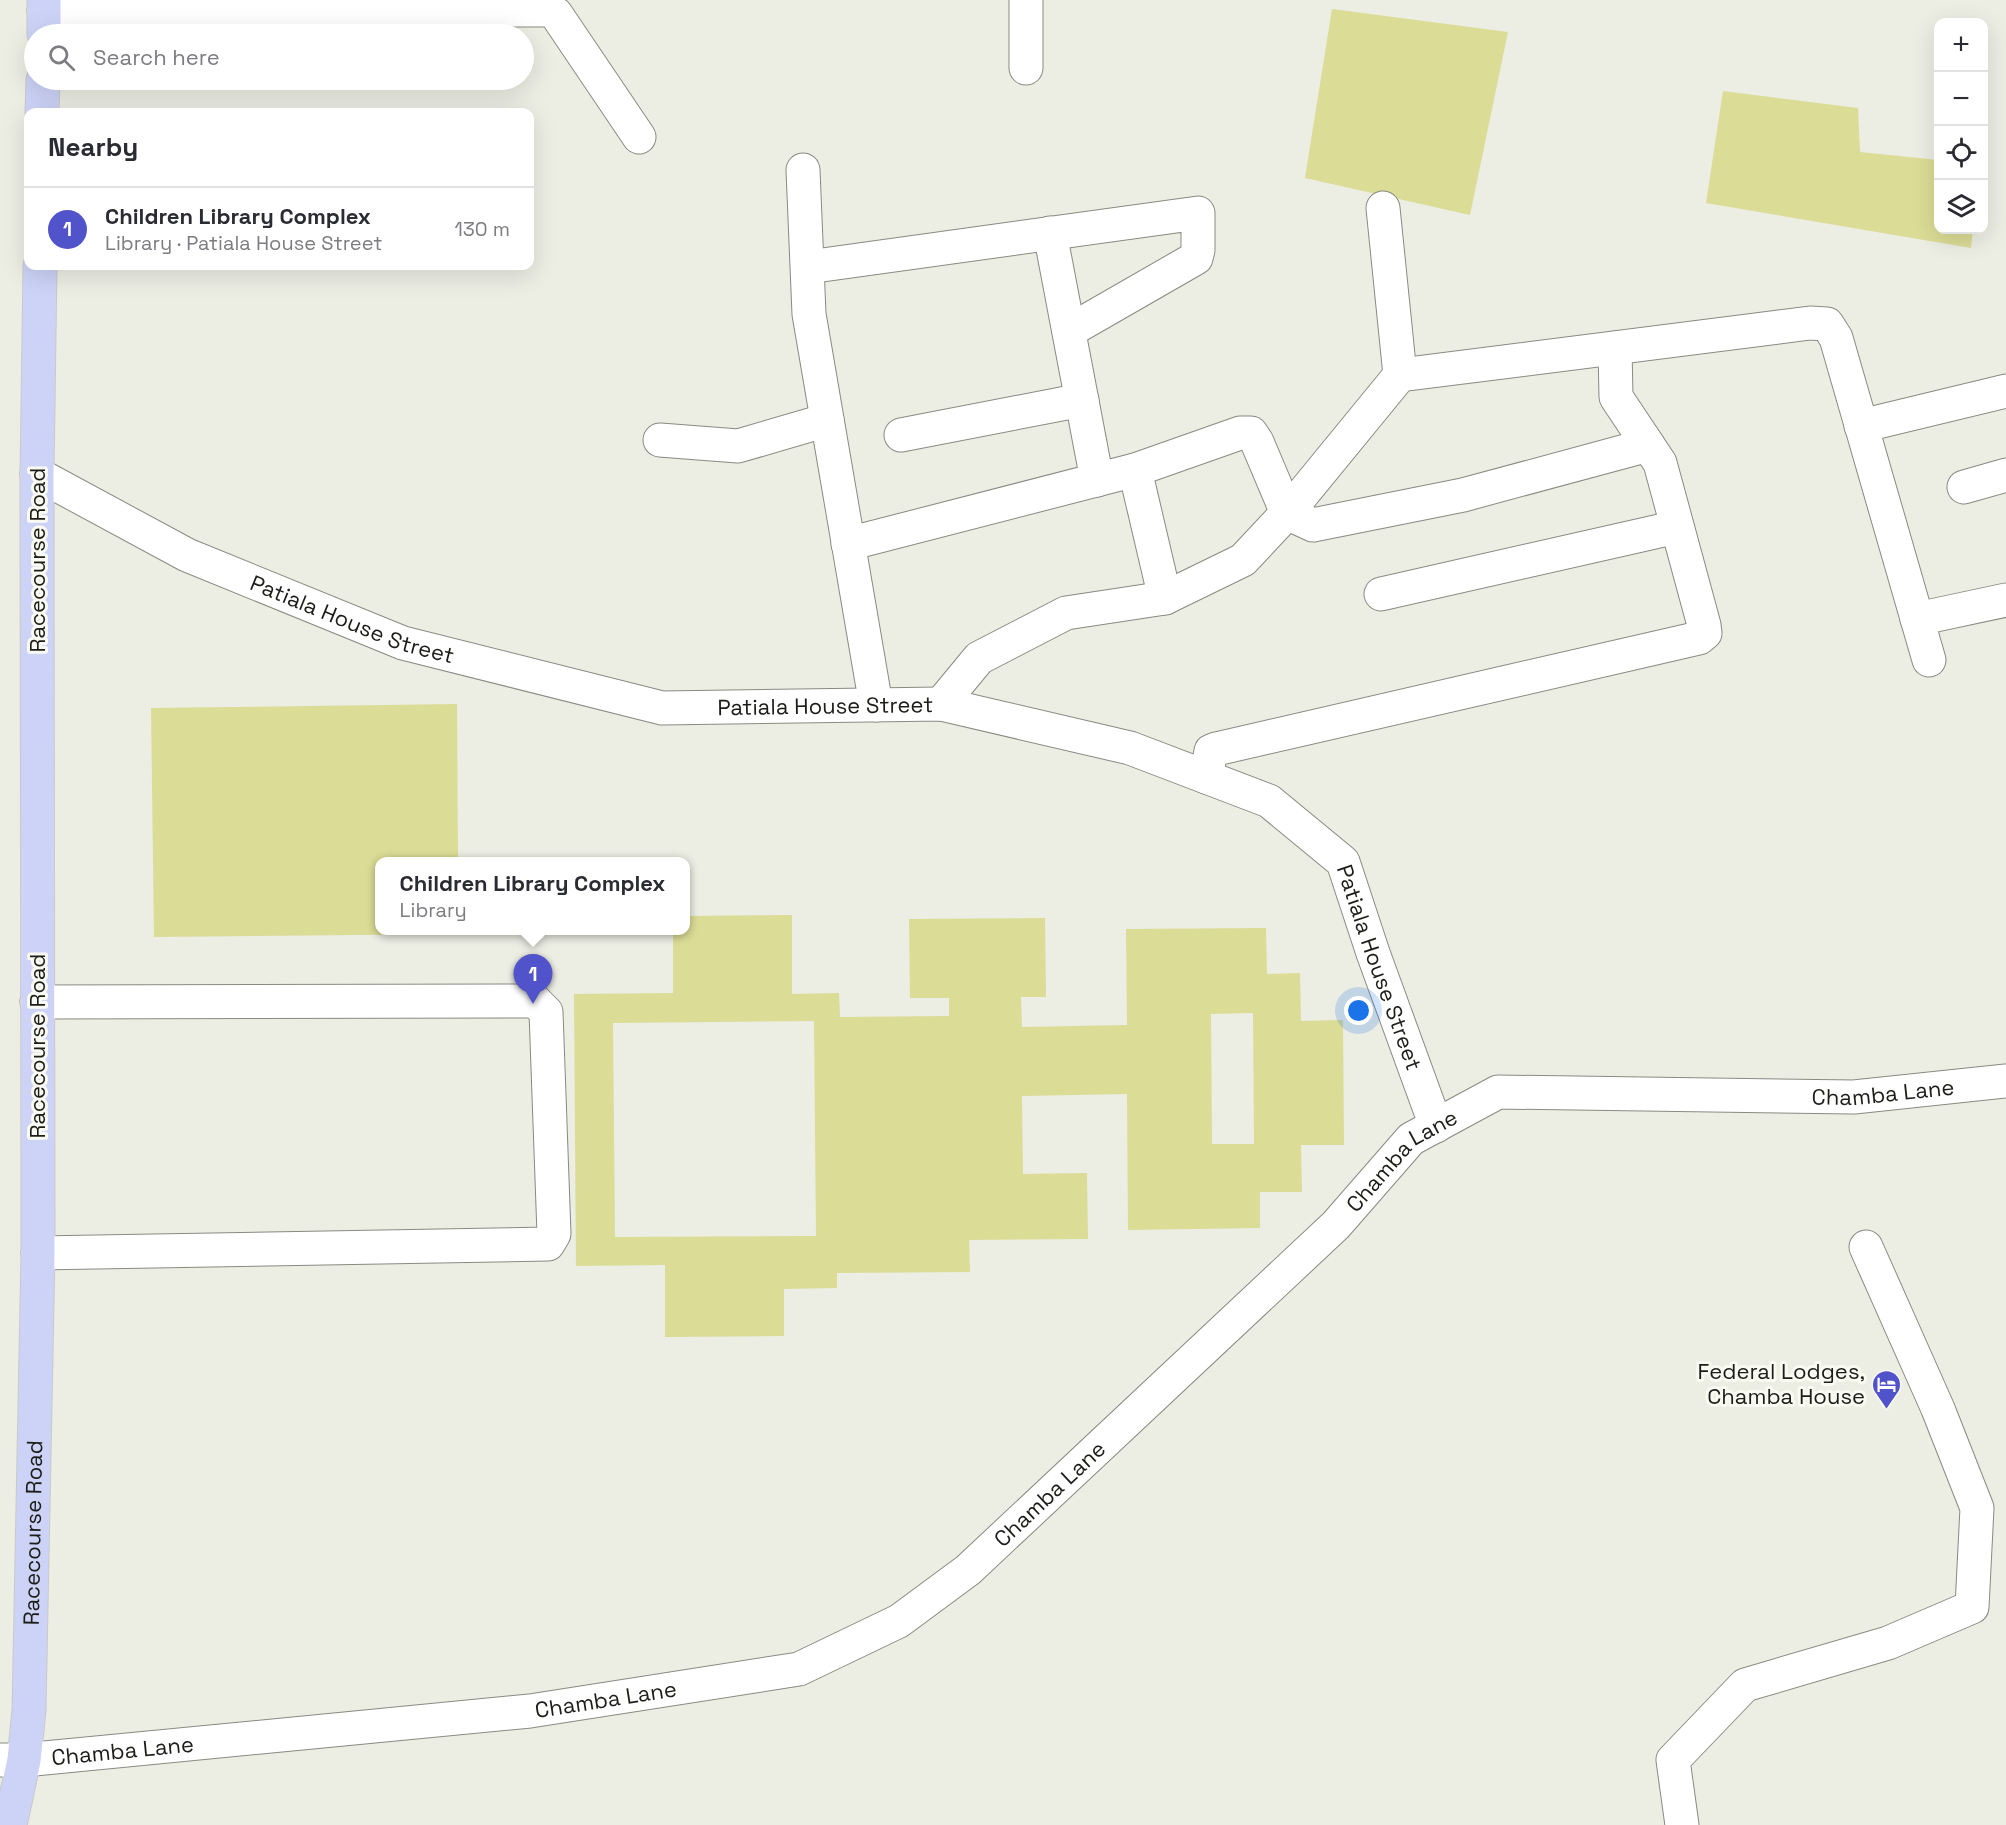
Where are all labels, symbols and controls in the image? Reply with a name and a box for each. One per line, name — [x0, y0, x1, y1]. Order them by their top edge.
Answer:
map controls — [1934, 18, 1988, 234]
button: + — [1934, 18, 1988, 72]
search box — [24, 24, 534, 90]
icon: search — [45, 41, 78, 74]
text: Search here — [93, 43, 220, 71]
button: − — [1934, 72, 1988, 126]
button: locate — [1934, 126, 1988, 180]
text: Nearby — [48, 130, 138, 164]
button: layers — [1934, 180, 1988, 234]
text: Children Library Complex — [105, 202, 371, 230]
text: 1 — [63, 216, 72, 242]
text: 130 m — [454, 216, 510, 242]
text: Library · Patiala House Street — [105, 230, 382, 256]
street label: Racecourse Road — [23, 468, 51, 652]
street label: Patiala House Street — [246, 568, 457, 669]
street label: Patiala House Street — [717, 690, 933, 721]
popup — [375, 857, 690, 935]
street label: Patiala House Street — [1331, 861, 1428, 1074]
text: Children Library Complex — [400, 869, 665, 897]
text: Library — [400, 897, 467, 923]
street label: Racecourse Road — [23, 954, 51, 1138]
pin: 1 — [514, 954, 552, 1004]
your location — [1344, 996, 1373, 1025]
street label: Chamba Lane — [1812, 1073, 1956, 1111]
street label: Chamba Lane — [1340, 1103, 1462, 1218]
place label: Federal Lodges, Chamba House — [1697, 1357, 1865, 1410]
hotel icon: Federal Lodges, Chamba House — [1870, 1368, 1902, 1410]
street label: Chamba Lane — [988, 1435, 1111, 1553]
street label: Racecourse Road — [17, 1440, 48, 1626]
street label: Chamba Lane — [533, 1674, 678, 1724]
street label: Chamba Lane — [50, 1730, 195, 1771]

